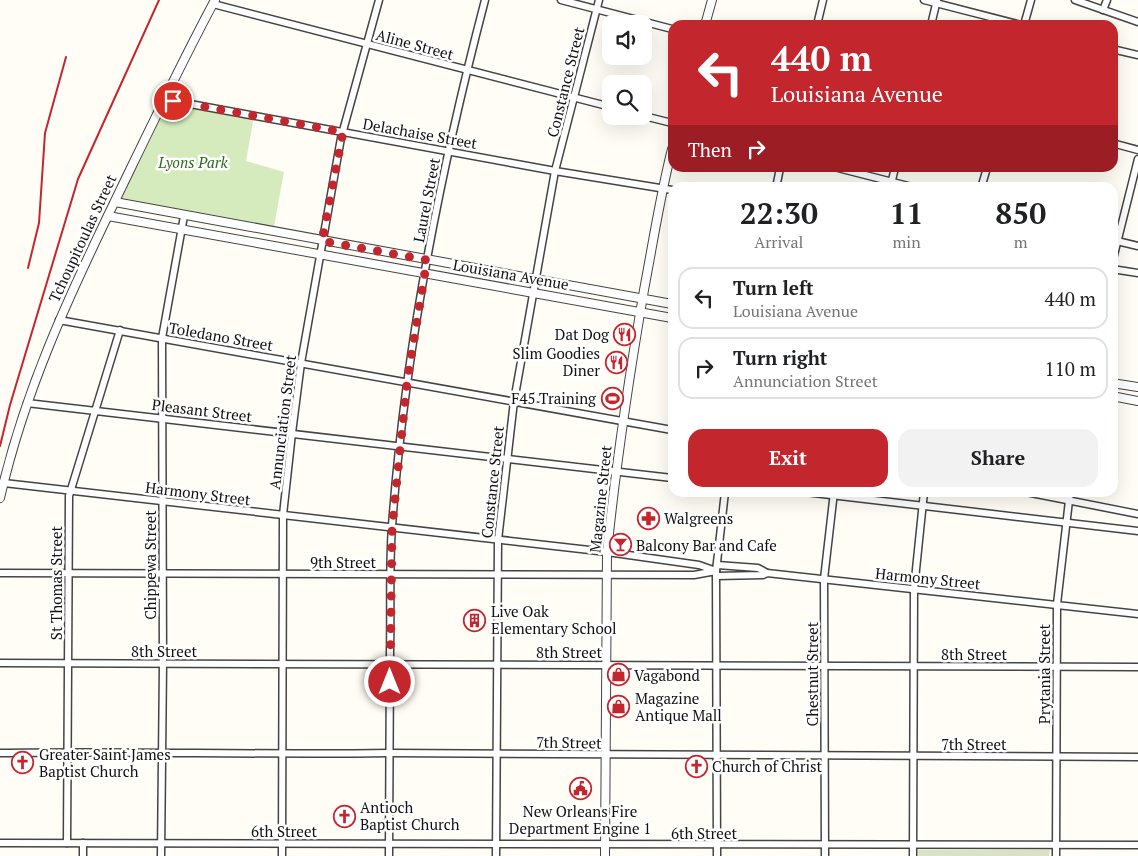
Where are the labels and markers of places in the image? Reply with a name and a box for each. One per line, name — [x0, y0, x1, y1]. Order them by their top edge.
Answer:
pin — [152, 80, 194, 122]
restaurant icon: Dat Dog — [613, 322, 637, 346]
place label: Dat Dog — [555, 324, 610, 344]
place label: Slim Goodies Diner — [513, 343, 600, 380]
restaurant icon: Slim Goodies Diner — [604, 350, 628, 374]
sports icon: F45 Training — [600, 386, 624, 410]
place label: F45 Training — [511, 388, 597, 408]
pharmacy icon: Walgreens — [636, 506, 660, 530]
place label: Walgreens — [664, 508, 733, 528]
bar icon: Balcony Bar and Cafe — [608, 533, 632, 557]
place label: Balcony Bar and Cafe — [636, 535, 777, 555]
place label: Live Oak Elementary School — [491, 601, 617, 638]
building icon: Live Oak Elementary School — [463, 608, 487, 632]
shop icon: Vagabond — [606, 663, 630, 687]
place label: Vagabond — [634, 665, 700, 685]
place label: Magazine Antique Mall — [635, 688, 722, 725]
shop icon: Magazine Antique Mall — [607, 695, 631, 719]
place label: Greater Saint James Baptist Church — [39, 744, 171, 781]
church icon: Greater Saint James Baptist Church — [11, 751, 35, 775]
church icon: Church of Christ — [684, 754, 708, 778]
place label: Church of Christ — [712, 756, 823, 776]
public building icon: New Orleans Fire Department Engine 1 — [568, 776, 592, 800]
place label: Antioch Baptist Church — [360, 797, 460, 834]
place label: New Orleans Fire Department Engine 1 — [509, 801, 651, 838]
church icon: Antioch Baptist Church — [332, 804, 356, 828]

